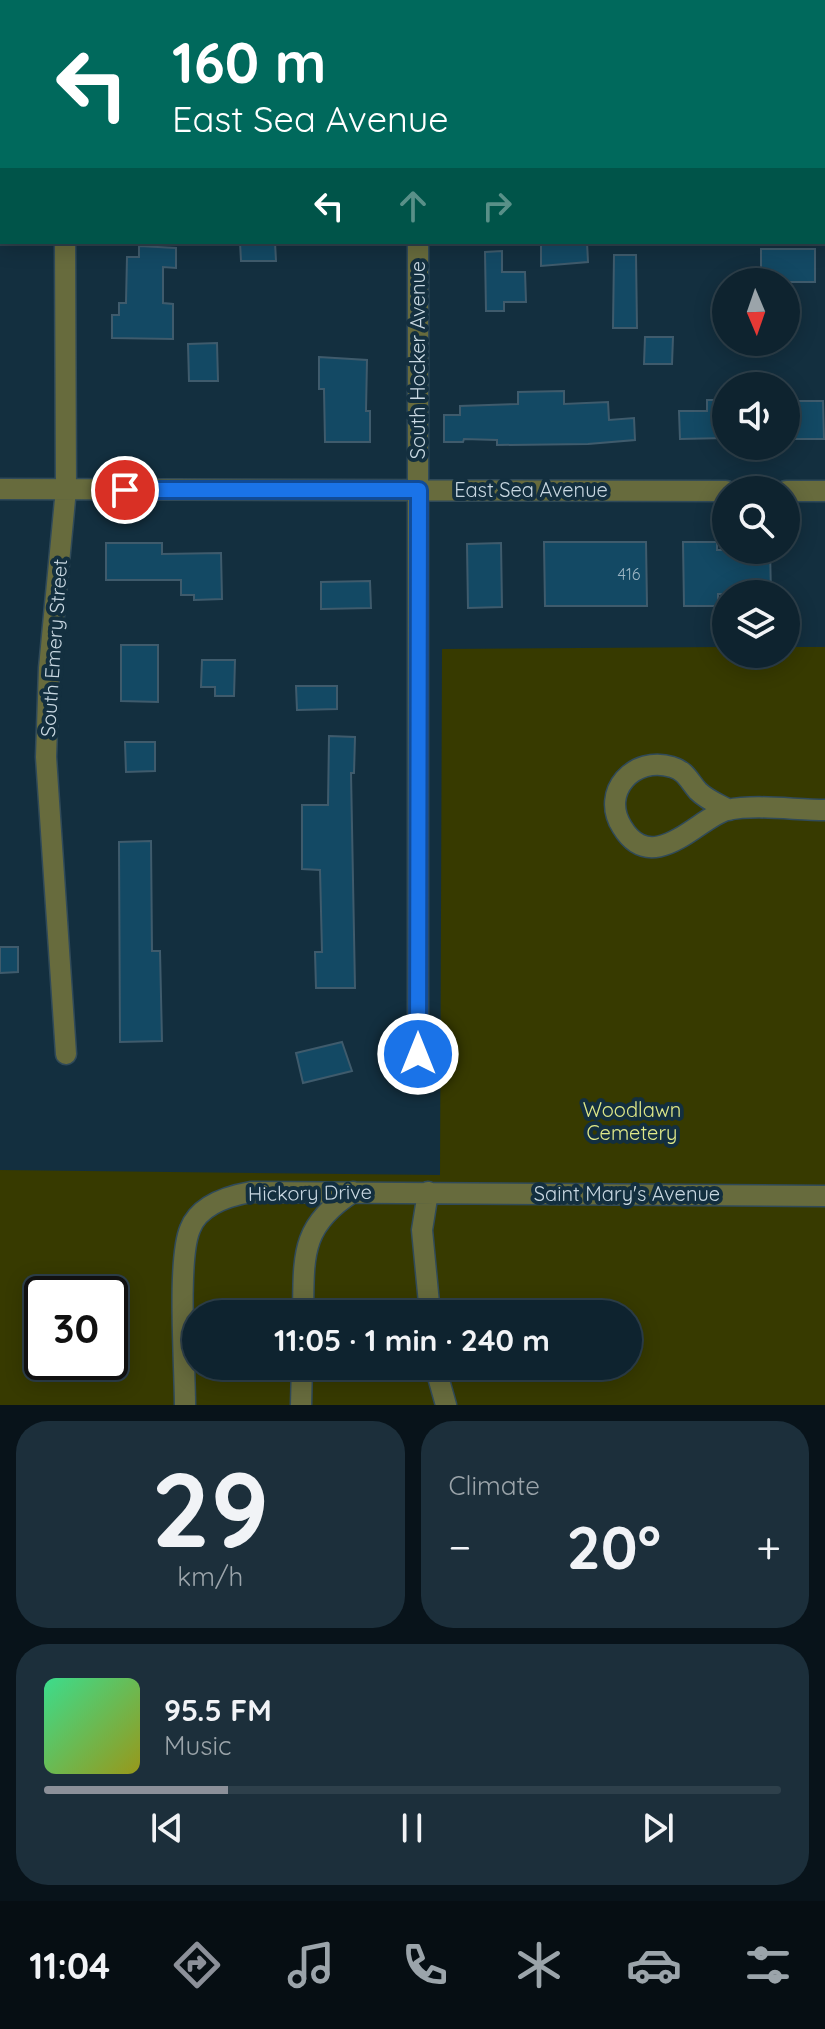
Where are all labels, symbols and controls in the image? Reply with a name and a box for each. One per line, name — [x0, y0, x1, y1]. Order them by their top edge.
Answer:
text: 160 m — [172, 27, 326, 97]
icon: left — [40, 32, 144, 136]
text: East Sea Avenue — [172, 96, 449, 141]
icon: left — [307, 184, 351, 228]
icon: ahead — [391, 184, 435, 228]
icon: right — [475, 184, 519, 228]
street label: South Hocker Avenue — [405, 261, 430, 459]
north arrow — [712, 268, 800, 356]
map controls — [712, 268, 800, 668]
button: sound — [712, 372, 800, 460]
pin — [91, 456, 159, 524]
icon: arrive — [103, 468, 147, 512]
button: search — [712, 476, 800, 564]
street label: East Sea Avenue — [454, 477, 608, 502]
street label: South Emery Street — [35, 558, 72, 738]
house number: 416 — [618, 564, 641, 584]
button: layers — [712, 580, 800, 668]
position arrow — [376, 1012, 460, 1096]
park label: Woodlawn Cemetery — [583, 1097, 681, 1145]
street label: Hickory Drive — [248, 1179, 372, 1206]
street label: Saint Mary's Avenue — [534, 1181, 720, 1206]
speed limit sign: 30 — [24, 1276, 128, 1380]
text: 11:05 · 1 min · 240 m — [274, 1321, 550, 1359]
text: 29 — [151, 1443, 269, 1573]
text: Climate — [449, 1469, 540, 1502]
text: 20° — [567, 1509, 661, 1584]
text: − — [449, 1519, 471, 1574]
text: + — [756, 1519, 781, 1574]
text: km/h — [177, 1560, 243, 1593]
text: 95.5 FM — [164, 1691, 272, 1729]
text: Music — [164, 1729, 232, 1762]
icon: previous — [145, 1806, 189, 1850]
icon: pause — [390, 1806, 434, 1850]
icon: next — [636, 1806, 680, 1850]
icon: directions — [169, 1937, 225, 1993]
icon: music — [283, 1937, 339, 1993]
icon: phone — [397, 1937, 453, 1993]
icon: climate — [511, 1937, 567, 1993]
icon: car — [626, 1937, 682, 1993]
icon: filters — [740, 1937, 796, 1993]
text: 11:04 — [29, 1943, 110, 1988]

